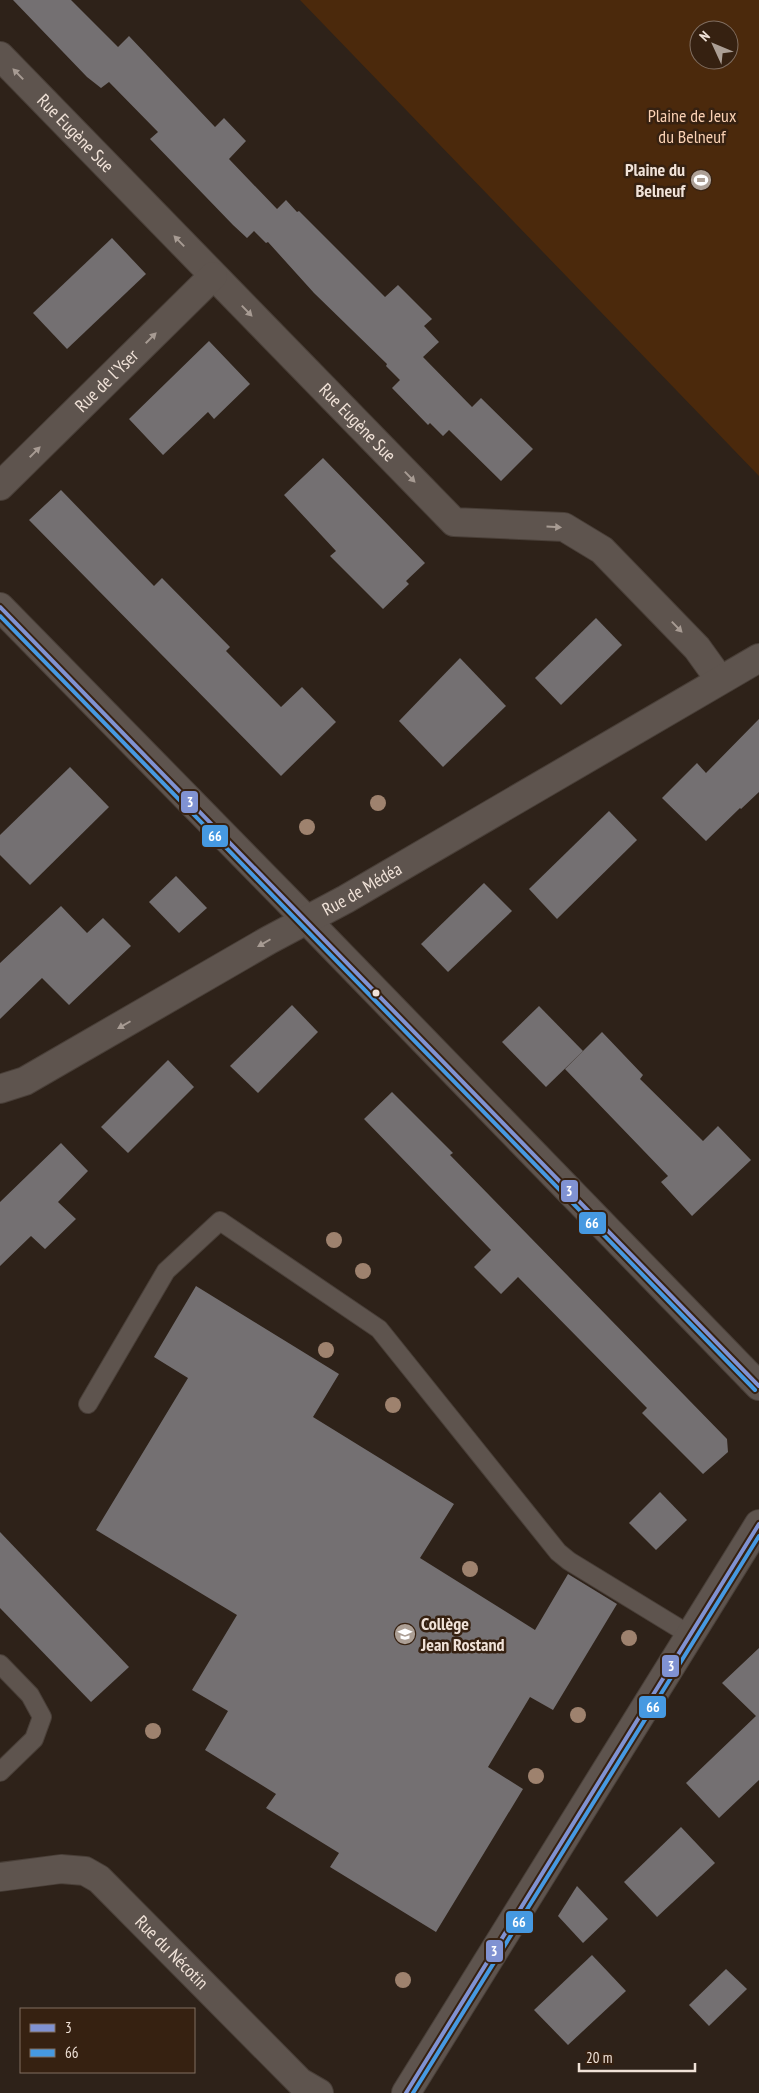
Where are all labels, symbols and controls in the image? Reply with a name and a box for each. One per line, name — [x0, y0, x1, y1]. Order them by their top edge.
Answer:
north arrow — [689, 20, 739, 70]
text: N — [696, 27, 714, 45]
one-way arrow — [12, 68, 24, 80]
street label: Rue Eugène Sue — [32, 89, 119, 177]
park label: Plaine de Jeux du Belneuf — [648, 104, 737, 148]
place label: Plaine du Belneuf — [625, 158, 686, 202]
sports icon: Plaine du Belneuf — [689, 168, 713, 192]
one-way arrow — [173, 235, 185, 247]
one-way arrow — [241, 305, 253, 317]
one-way arrow — [144, 332, 156, 344]
street label: Rue de l'Yser — [70, 344, 143, 417]
street label: Rue Eugène Sue — [314, 378, 401, 466]
one-way arrow — [29, 446, 41, 458]
one-way arrow — [404, 471, 416, 483]
one-way arrow — [546, 523, 562, 531]
one-way arrow — [671, 621, 683, 633]
line badge: 3 — [180, 790, 199, 814]
text: 3 — [187, 793, 193, 811]
line badge: 66 — [201, 824, 229, 848]
text: 66 — [208, 827, 222, 845]
street label: Rue de Médéa — [318, 857, 406, 921]
one-way arrow — [257, 939, 272, 947]
unlabelled marker — [371, 988, 381, 998]
one-way arrow — [117, 1020, 130, 1029]
line badge: 3 — [560, 1179, 579, 1203]
text: 3 — [566, 1182, 572, 1200]
line badge: 66 — [578, 1211, 607, 1235]
text: 66 — [585, 1214, 599, 1232]
place label: Collège Jean Rostand — [420, 1612, 505, 1656]
school or university icon: Collège Jean Rostand — [393, 1622, 417, 1646]
line badge: 3 — [661, 1654, 680, 1678]
text: 3 — [668, 1657, 674, 1675]
line badge: 66 — [638, 1695, 667, 1719]
text: 66 — [646, 1698, 660, 1716]
street label: Rue du Nécotin — [130, 1910, 214, 1994]
line badge: 66 — [505, 1910, 534, 1934]
text: 66 — [512, 1913, 526, 1931]
line badge: 3 — [485, 1939, 504, 1963]
text: 3 — [491, 1942, 497, 1960]
legend — [20, 2008, 195, 2073]
text: 3 — [65, 2018, 72, 2037]
scale bar — [579, 2040, 695, 2072]
text: 66 — [65, 2043, 79, 2062]
text: 20 m — [586, 2048, 612, 2067]

